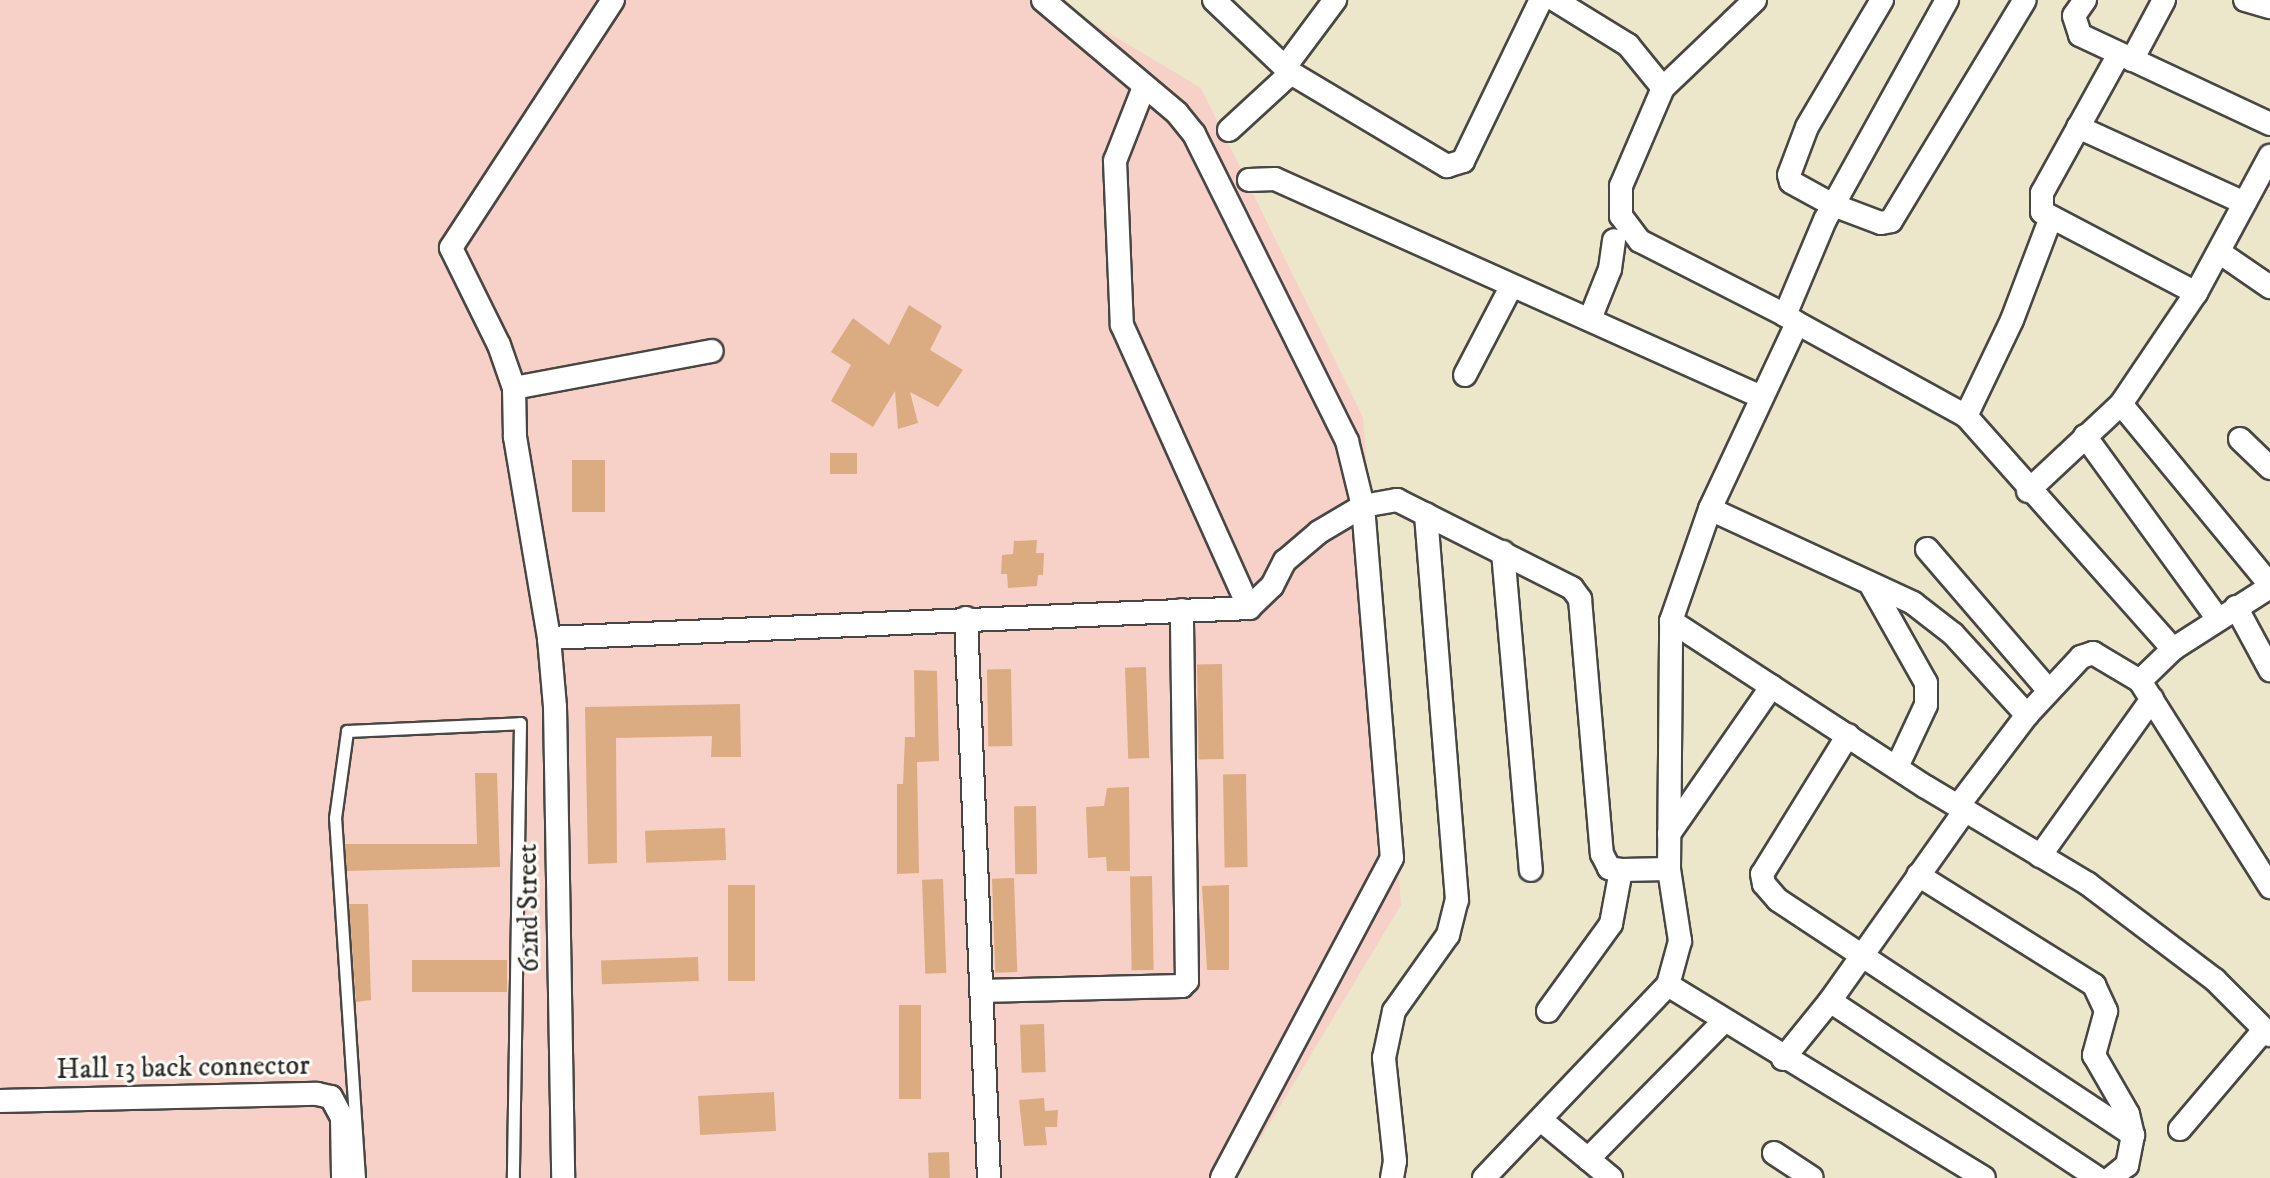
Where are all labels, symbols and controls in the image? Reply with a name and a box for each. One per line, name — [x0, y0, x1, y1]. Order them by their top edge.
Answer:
street label: 62nd Street — [511, 843, 547, 973]
street label: Hall 13 back connector — [56, 1049, 310, 1087]

